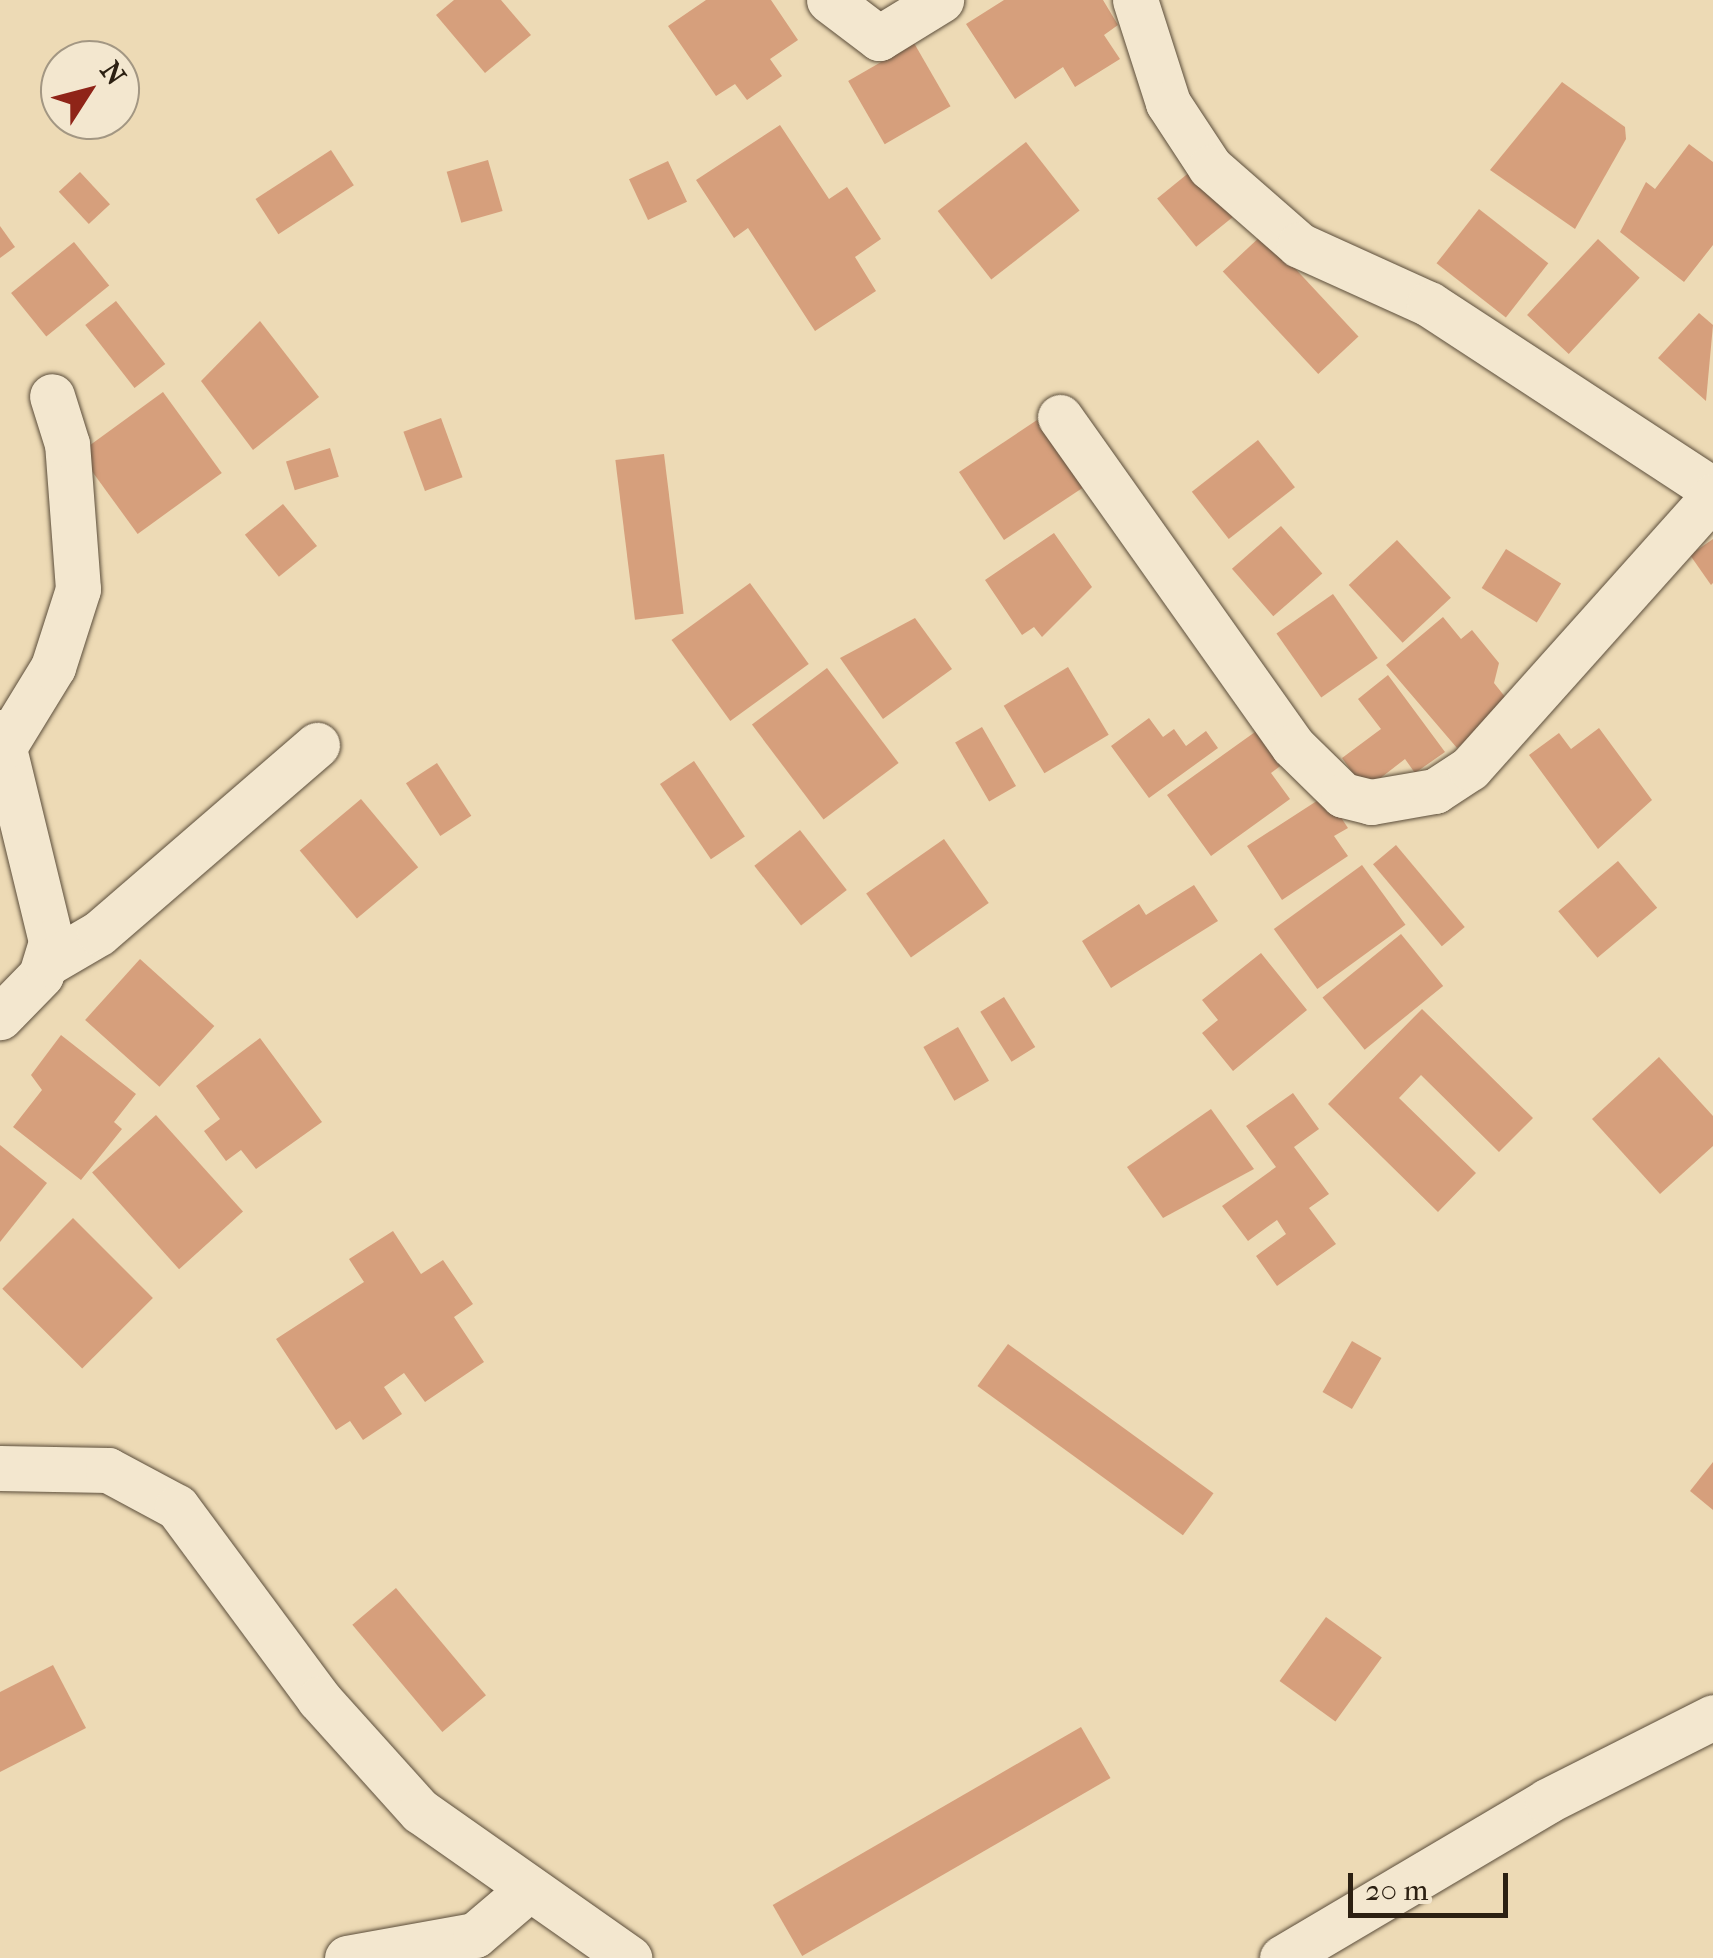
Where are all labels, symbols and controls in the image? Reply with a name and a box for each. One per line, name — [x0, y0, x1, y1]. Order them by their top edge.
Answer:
north arrow — [40, 40, 140, 140]
text: N — [93, 55, 133, 92]
scale bar — [1353, 1853, 1513, 1915]
text: 20 m — [1365, 1873, 1428, 1908]

